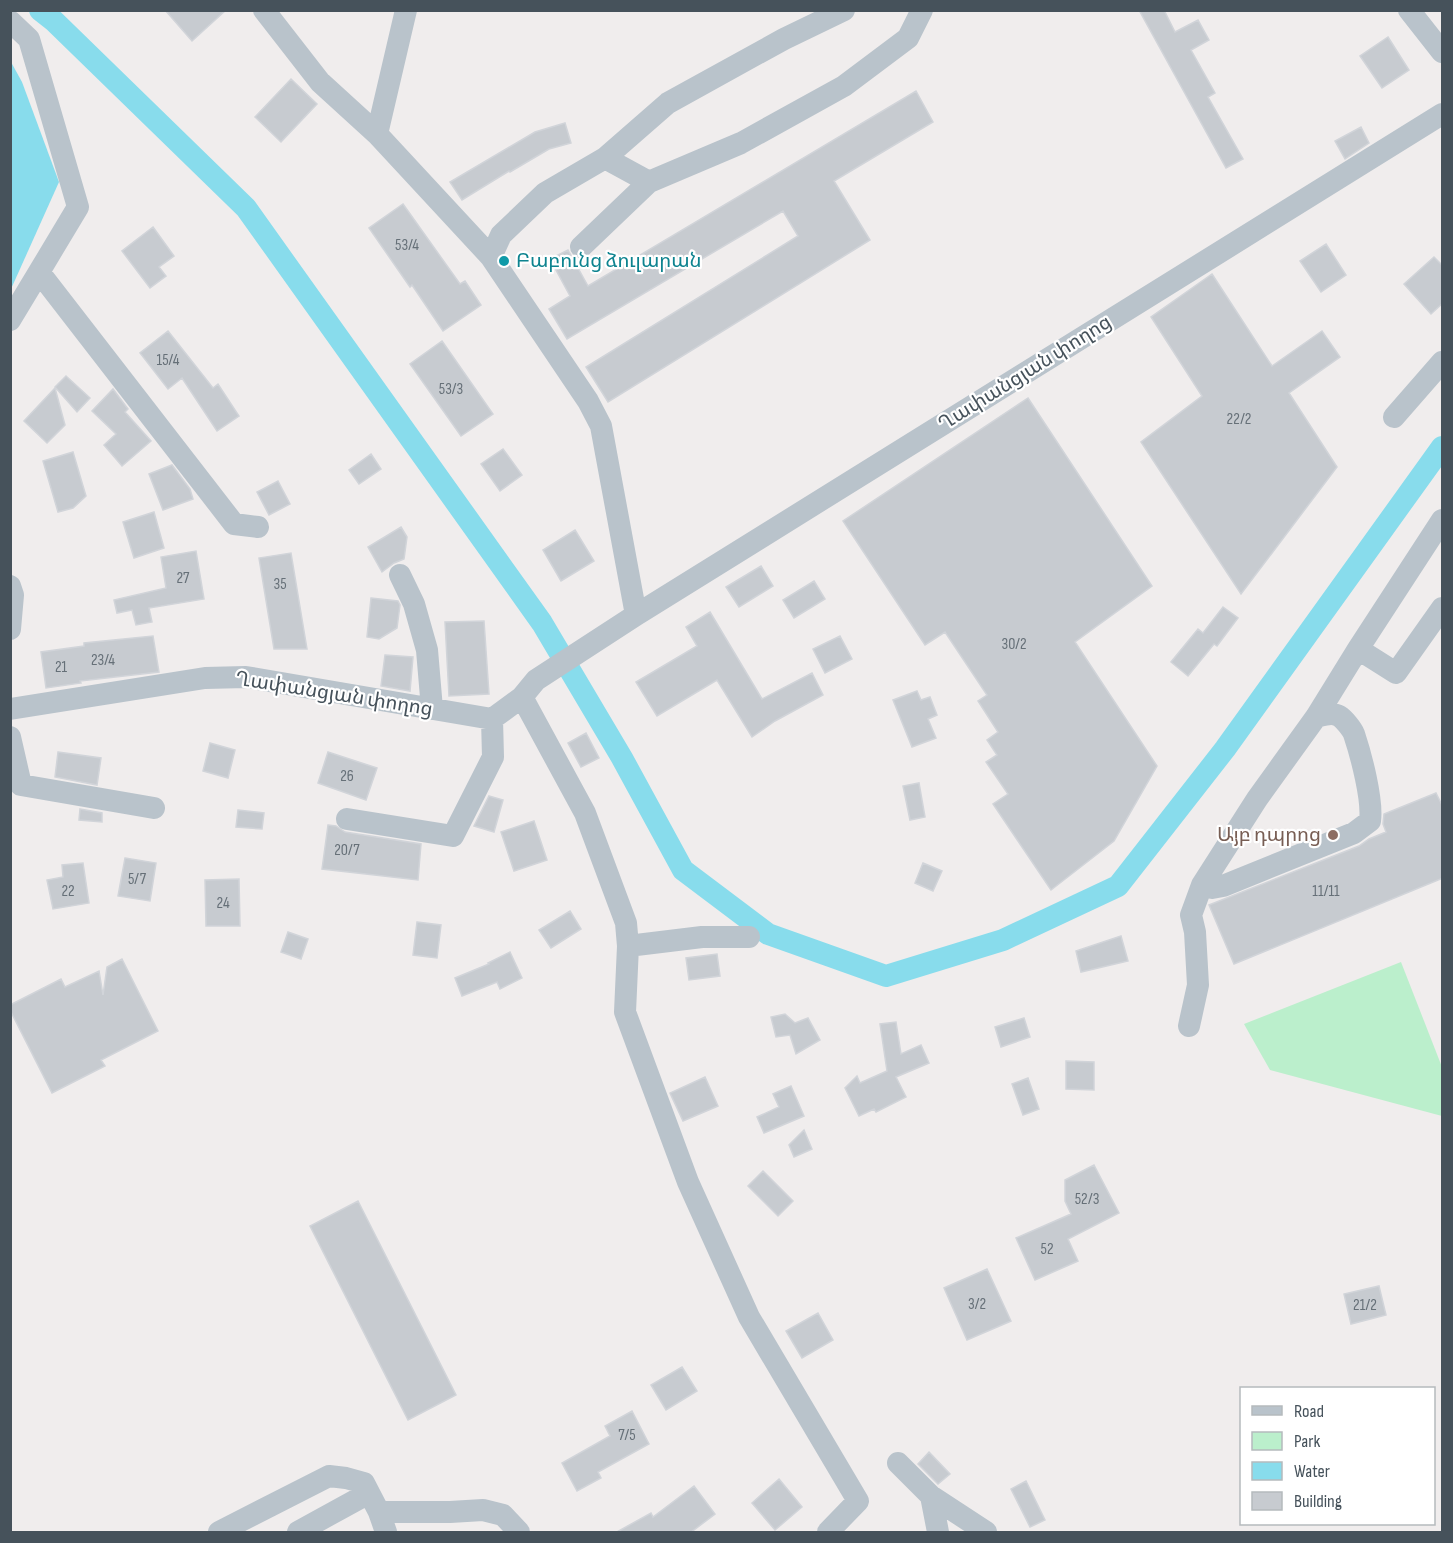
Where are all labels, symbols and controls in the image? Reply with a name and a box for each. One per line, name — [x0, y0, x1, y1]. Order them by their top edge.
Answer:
house number: 53/4 — [395, 236, 419, 255]
place label: Բաբունց ձուլարան — [516, 249, 702, 273]
marker: Բաբունց ձուլարան — [497, 254, 511, 268]
street label: Ղափանցյան փողոց — [934, 310, 1116, 436]
house number: 15/4 — [157, 351, 180, 370]
house number: 53/3 — [439, 380, 463, 399]
house number: 22/2 — [1227, 410, 1251, 429]
house number: 27 — [176, 569, 190, 588]
house number: 35 — [273, 575, 287, 594]
house number: 30/2 — [1001, 635, 1027, 654]
house number: 23/4 — [91, 651, 115, 670]
house number: 21 — [55, 658, 68, 677]
street label: Ղափանցյան փողոց — [234, 667, 434, 721]
house number: 26 — [340, 767, 354, 786]
place label: Այբ դպրոց — [1217, 823, 1321, 847]
marker: Այբ դպրոց — [1326, 828, 1340, 842]
house number: 20/7 — [334, 841, 360, 860]
house number: 5/7 — [128, 870, 147, 889]
house number: 22 — [61, 882, 75, 901]
house number: 11/11 — [1312, 882, 1340, 901]
house number: 24 — [216, 894, 230, 913]
house number: 52/3 — [1075, 1190, 1099, 1209]
house number: 52 — [1040, 1240, 1054, 1259]
house number: 3/2 — [968, 1295, 986, 1314]
house number: 21/2 — [1353, 1296, 1377, 1315]
legend — [1240, 1387, 1435, 1525]
text: Road — [1294, 1401, 1324, 1422]
house number: 7/5 — [618, 1426, 636, 1445]
text: Park — [1294, 1431, 1320, 1452]
text: Water — [1294, 1461, 1330, 1482]
text: Building — [1294, 1491, 1342, 1512]

